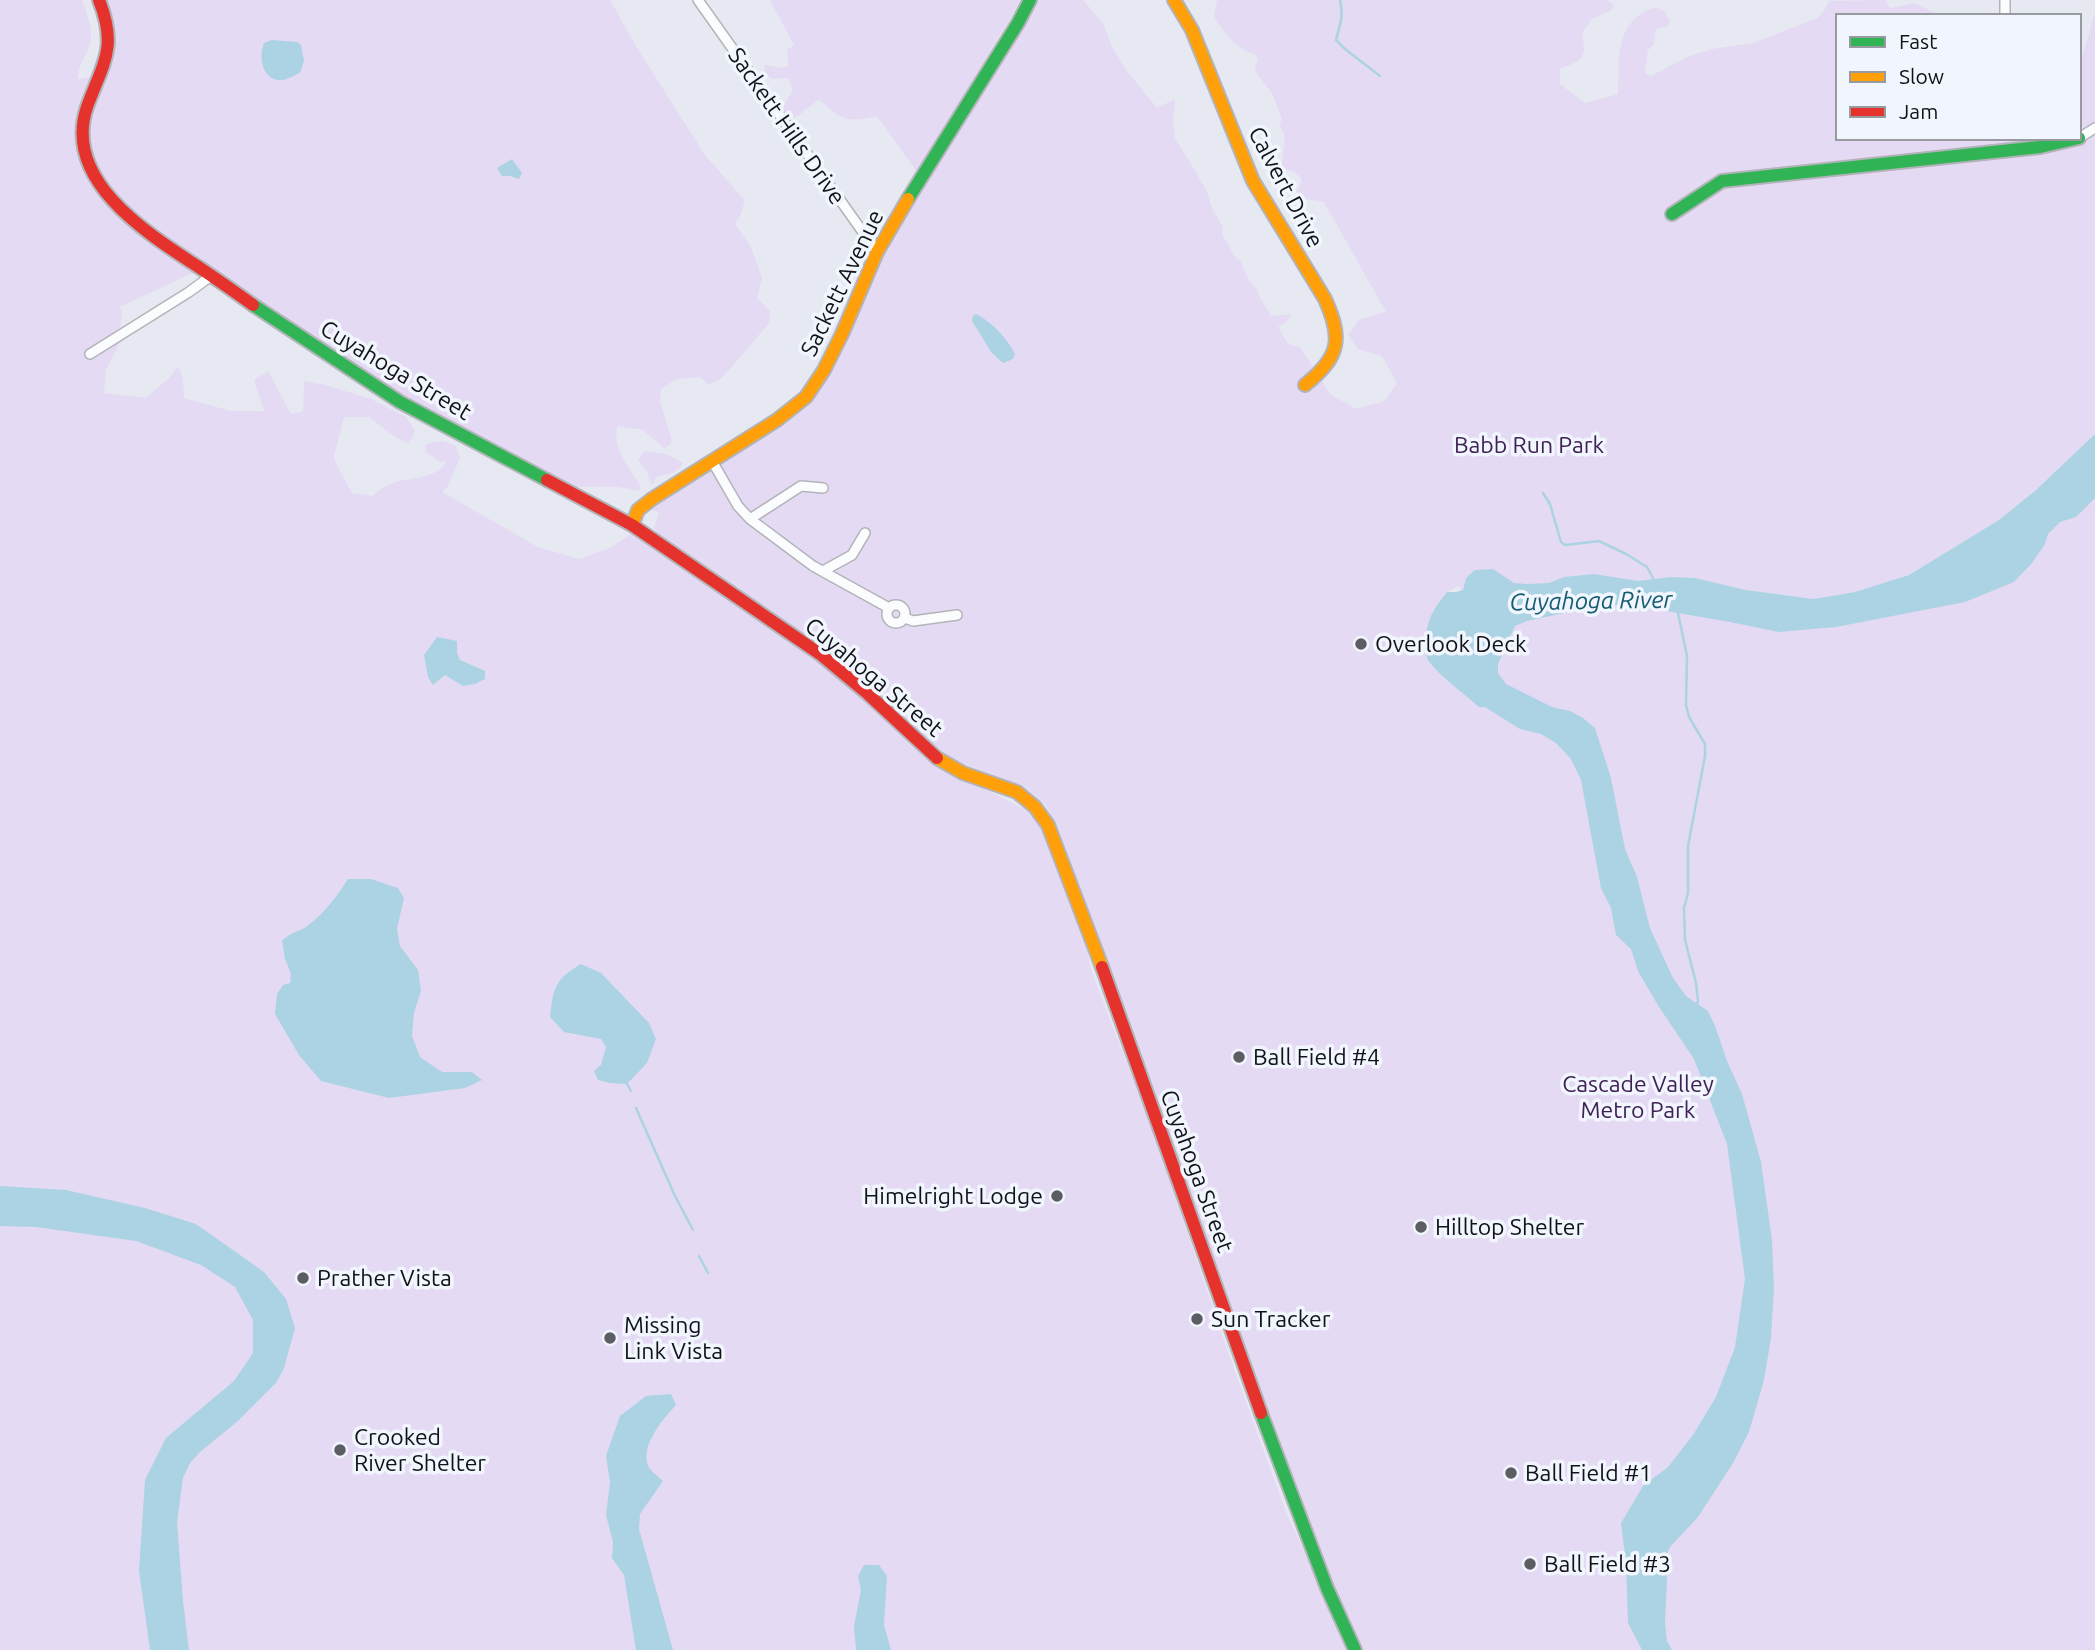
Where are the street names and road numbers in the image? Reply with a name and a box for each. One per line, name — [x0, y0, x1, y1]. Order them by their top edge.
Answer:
street label: Sackett Hills Drive — [724, 43, 851, 209]
street label: Calvert Drive — [1244, 122, 1329, 251]
street label: Sackett Avenue — [795, 206, 888, 360]
street label: Cuyahoga Street — [317, 315, 476, 424]
street label: Cuyahoga Street — [801, 612, 948, 741]
street label: Cuyahoga Street — [1156, 1086, 1238, 1255]

